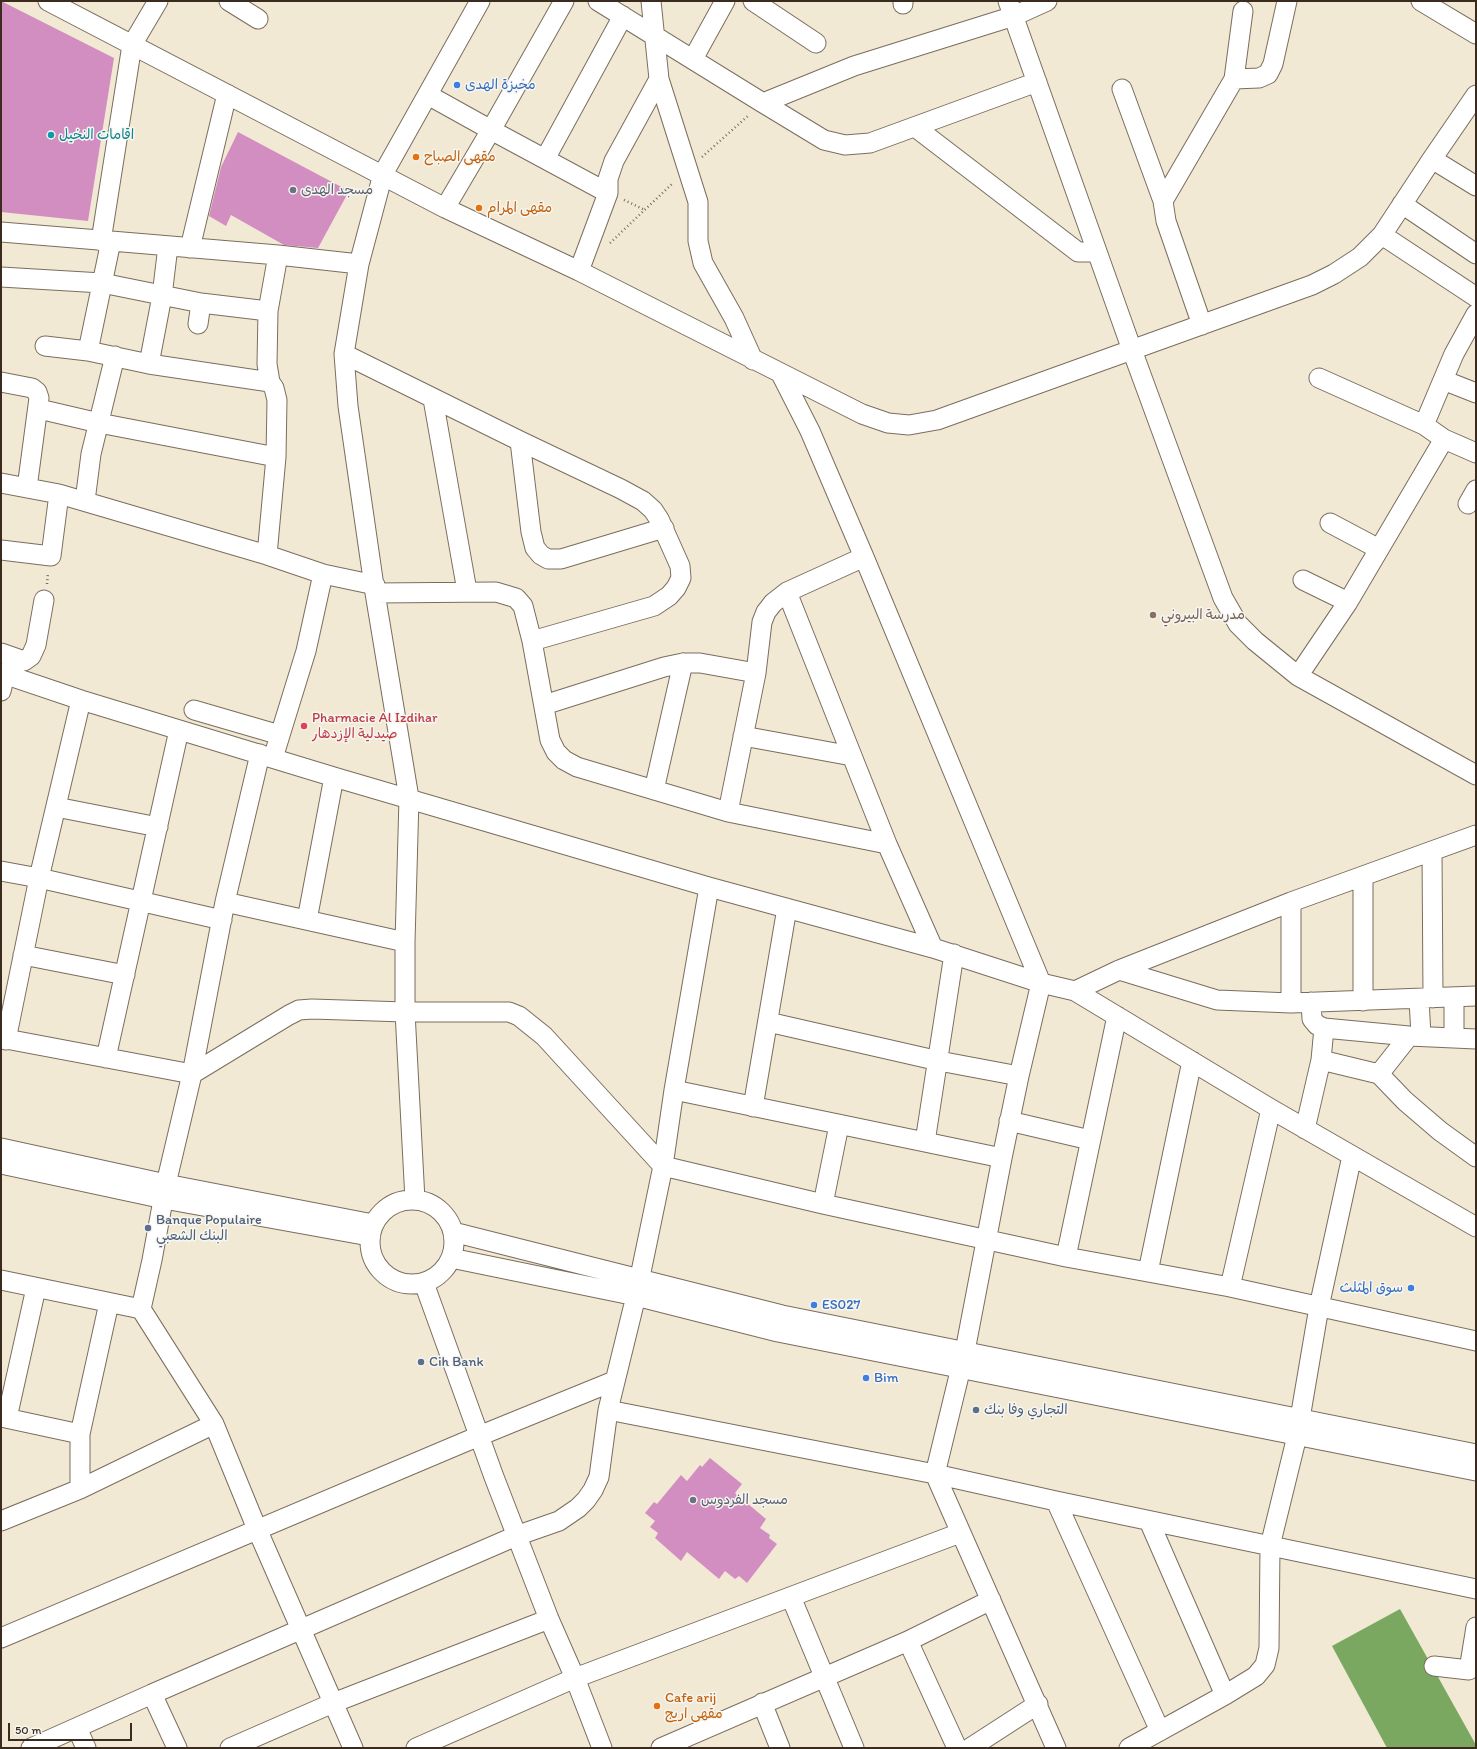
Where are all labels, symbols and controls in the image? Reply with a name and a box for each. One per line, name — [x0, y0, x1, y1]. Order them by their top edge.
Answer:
place label: مخبزة الهدى — [465, 77, 536, 93]
marker: مخبزة الهدى — [452, 80, 462, 90]
place label: اقامات النخيل — [59, 127, 134, 143]
marker: اقامات النخيل — [46, 130, 56, 140]
place label: مقهى الصباح — [424, 149, 496, 165]
marker: مقهى الصباح — [411, 152, 421, 162]
place label: مسجد الهدى — [301, 182, 373, 198]
marker: مسجد الهدى — [288, 185, 298, 195]
place label: مقهى المرام — [487, 200, 552, 216]
marker: مقهى المرام — [474, 203, 484, 213]
place label: مدرسة البيروني — [1161, 607, 1245, 623]
marker: مدرسة البيروني — [1148, 610, 1158, 620]
place label: Pharmacie Al Izdihar صيدلية الإزدهار — [312, 710, 437, 742]
marker: Pharmacie Al Izdihar صيدلية الإزدهار — [299, 721, 309, 731]
place label: Banque Populaire البنك الشعبي — [156, 1212, 262, 1244]
marker: Banque Populaire البنك الشعبي — [143, 1223, 153, 1233]
place label: سوق المثلث — [1340, 1280, 1403, 1296]
marker: سوق المثلث — [1406, 1283, 1416, 1293]
place label: ES027 — [822, 1297, 861, 1313]
marker: ES027 — [809, 1300, 819, 1310]
place label: Cih Bank — [429, 1354, 484, 1370]
marker: Cih Bank — [416, 1357, 426, 1367]
place label: Bim — [874, 1370, 898, 1386]
marker: Bim — [861, 1373, 871, 1383]
place label: التجاري وفا بنك — [984, 1402, 1068, 1418]
marker: التجاري وفا بنك — [971, 1405, 981, 1415]
place label: مسجد الفردوس — [701, 1492, 788, 1508]
marker: مسجد الفردوس — [688, 1495, 698, 1505]
place label: Cafe arij مقهى اريج — [665, 1690, 723, 1722]
marker: Cafe arij مقهى اريج — [652, 1701, 662, 1711]
scale bar — [10, 1715, 134, 1741]
text: 50 m — [15, 1723, 41, 1737]

